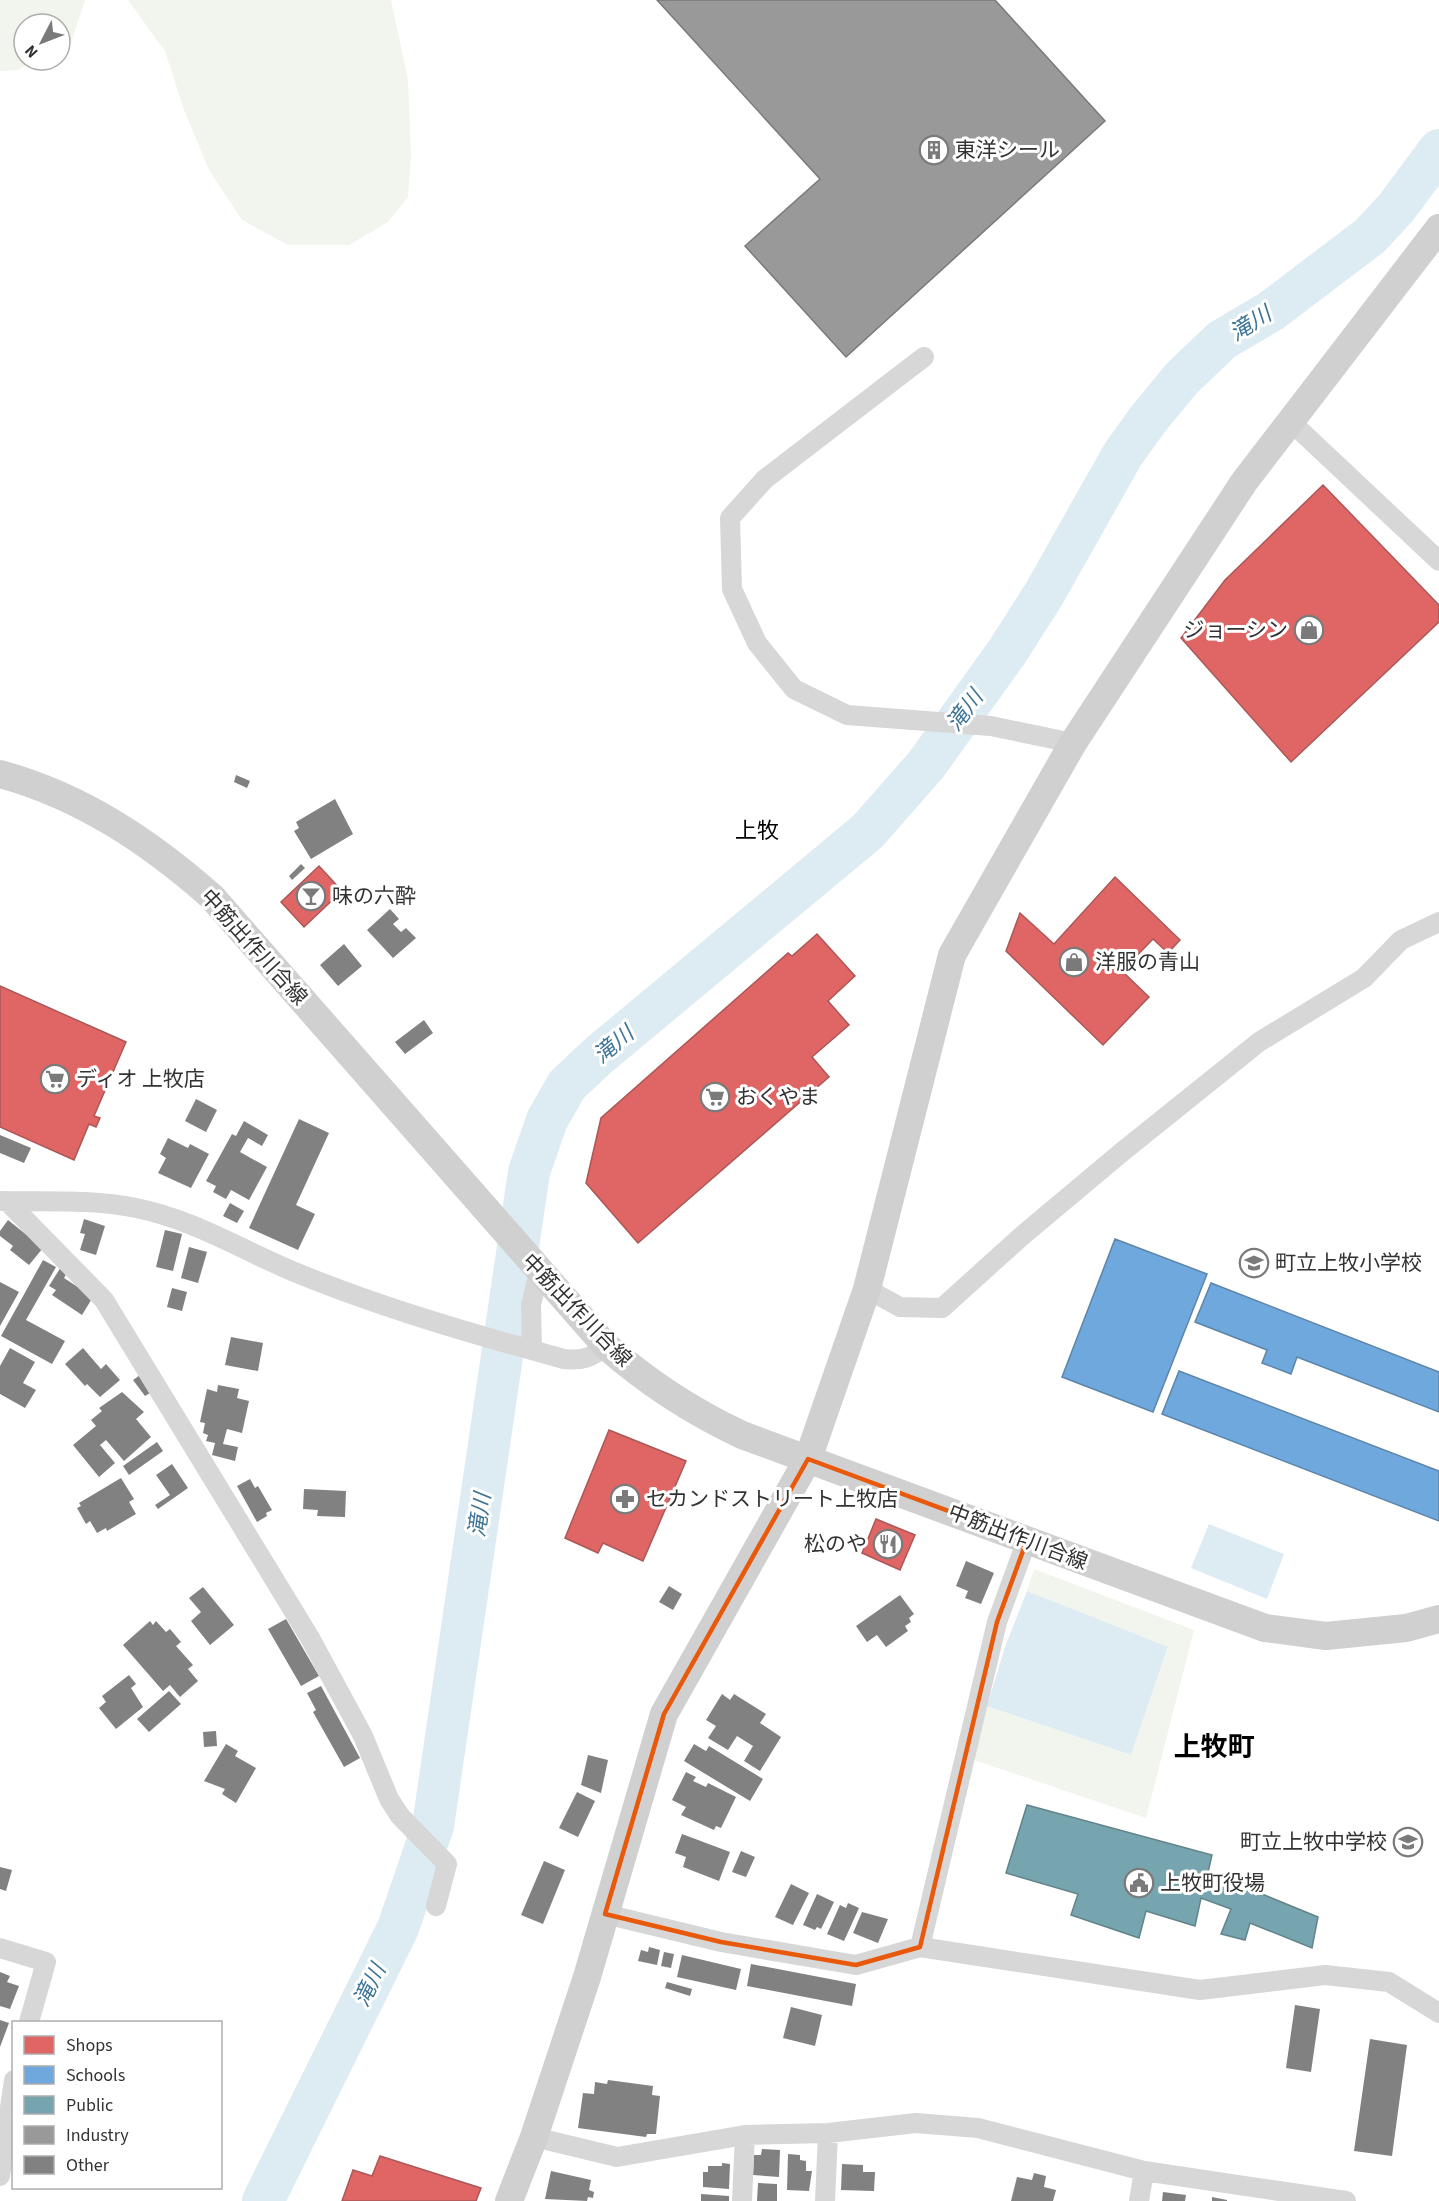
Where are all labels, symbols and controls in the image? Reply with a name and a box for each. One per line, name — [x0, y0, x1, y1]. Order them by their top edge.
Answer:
north arrow — [12, 12, 72, 72]
text: N — [20, 40, 43, 63]
building icon: 東洋シール — [918, 134, 950, 166]
place label: 東洋シール — [955, 135, 1060, 165]
water label: 滝川 — [1223, 298, 1279, 349]
shop icon: ジョーシン — [1293, 614, 1325, 646]
place label: ジョーシン — [1183, 615, 1288, 645]
water label: 滝川 — [939, 682, 992, 738]
district label: 上牧 — [735, 815, 779, 847]
bar icon: 味の六酔 — [295, 880, 327, 912]
place label: 味の六酔 — [332, 881, 416, 911]
street label: 中筋出作川合線 — [194, 882, 314, 1012]
shop icon: 洋服の青山 — [1058, 946, 1090, 978]
place label: 洋服の青山 — [1095, 947, 1200, 977]
water label: 滝川 — [586, 1017, 642, 1071]
supermarket icon: ディオ 上牧店 — [39, 1063, 71, 1095]
place label: ディオ 上牧店 — [76, 1064, 205, 1094]
supermarket icon: おくやま — [699, 1081, 731, 1113]
place label: おくやま — [736, 1082, 820, 1112]
street label: 中筋出作川合線 — [515, 1247, 639, 1373]
school or university icon: 町立上牧小学校 — [1238, 1247, 1270, 1279]
place label: 町立上牧小学校 — [1275, 1248, 1422, 1278]
pharmacy icon: セカンドストリート上牧店 — [609, 1483, 641, 1515]
place label: セカンドストリート上牧店 — [646, 1484, 898, 1514]
water label: 滝川 — [461, 1489, 499, 1539]
street label: 中筋出作川合線 — [944, 1497, 1092, 1577]
restaurant icon: 松のや — [872, 1528, 904, 1560]
place label: 松のや — [804, 1529, 867, 1559]
district label: 上牧町 — [1174, 1728, 1255, 1767]
school or university icon: 町立上牧中学校 — [1392, 1826, 1424, 1858]
place label: 町立上牧中学校 — [1240, 1827, 1387, 1857]
public building icon: 上牧町役場 — [1123, 1867, 1155, 1899]
place label: 上牧町役場 — [1160, 1868, 1265, 1898]
water label: 滝川 — [346, 1957, 395, 2012]
legend — [12, 2021, 222, 2189]
text: Shops — [66, 2033, 113, 2058]
text: Schools — [66, 2063, 125, 2088]
text: Public — [66, 2093, 113, 2118]
text: Industry — [66, 2123, 129, 2148]
text: Other — [66, 2153, 110, 2178]

